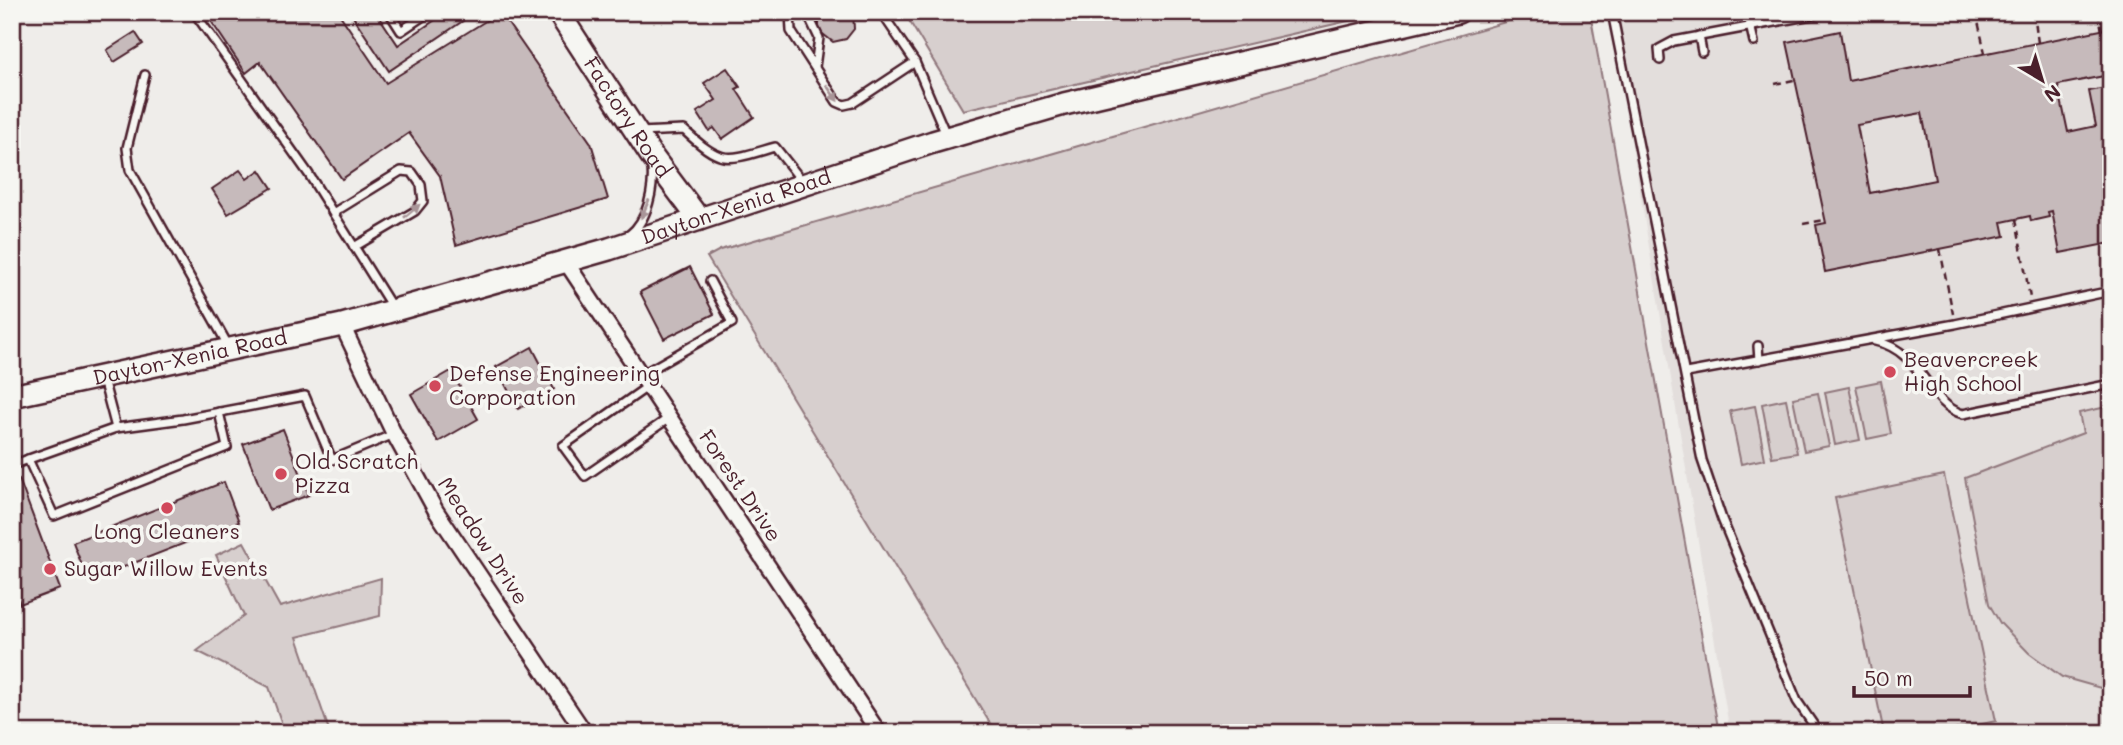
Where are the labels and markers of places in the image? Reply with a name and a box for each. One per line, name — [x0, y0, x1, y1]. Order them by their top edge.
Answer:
place label: Beavercreek High School — [1904, 345, 2038, 396]
place label: Defense Engineering Corporation — [449, 359, 660, 410]
marker: Beavercreek High School — [1882, 364, 1898, 380]
marker: Defense Engineering Corporation — [427, 378, 443, 394]
place label: Old Scratch Pizza — [295, 447, 418, 498]
marker: Old Scratch Pizza — [273, 466, 289, 482]
marker: Long Cleaners — [159, 500, 175, 516]
place label: Long Cleaners — [94, 517, 240, 544]
place label: Sugar Willow Events — [64, 554, 268, 581]
marker: Sugar Willow Events — [42, 561, 58, 577]

